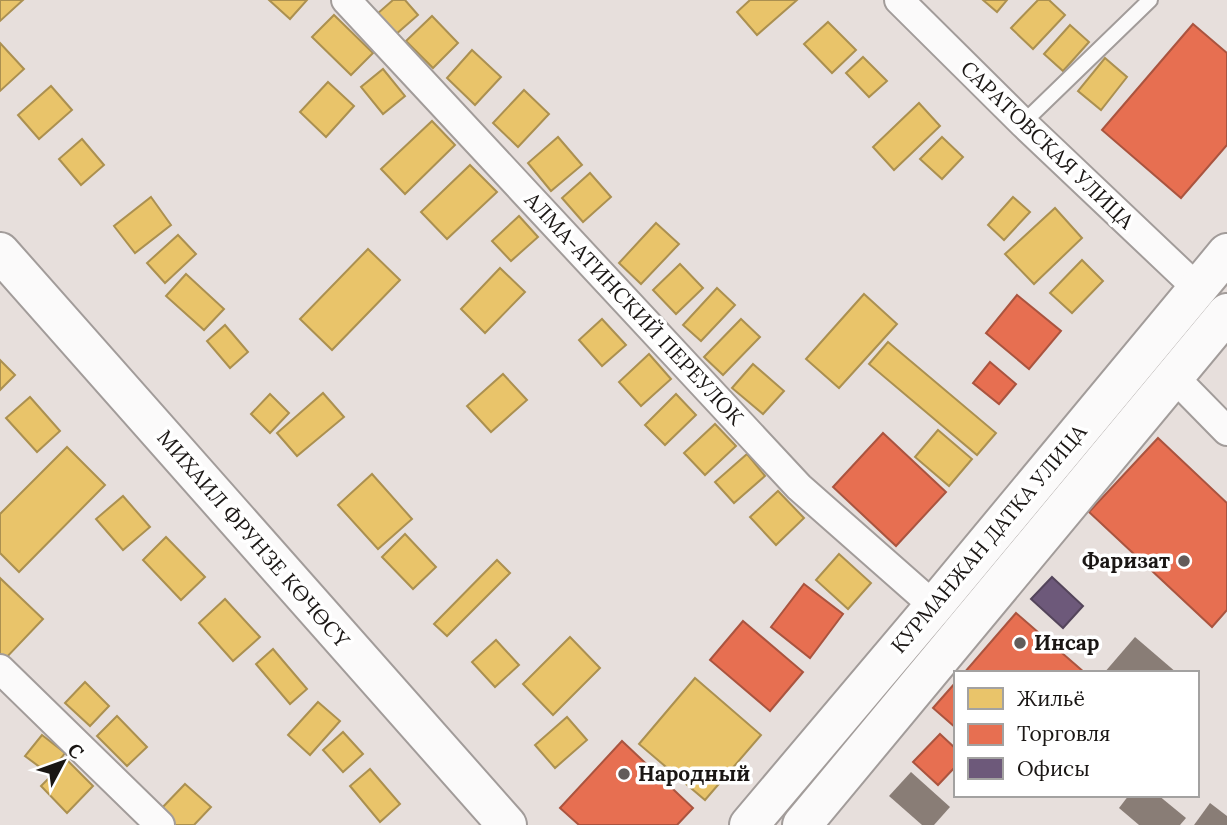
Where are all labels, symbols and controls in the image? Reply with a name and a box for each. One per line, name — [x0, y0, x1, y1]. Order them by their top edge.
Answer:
street label: САРАТОВСКАЯ УЛИЦА — [955, 55, 1140, 235]
street label: АЛМА-АТИНСКИЙ ПЕРЕУЛОК — [518, 186, 750, 431]
street label: КУРМАНЖАН ДАТКА УЛИЦА — [885, 418, 1093, 659]
street label: МИХАИЛ ФРУНЗЕ КӨЧӨСҮ — [151, 424, 356, 654]
place label: Фаризат — [1082, 547, 1170, 574]
marker: Фаризат — [1176, 553, 1192, 569]
place label: Инсар — [1034, 629, 1099, 656]
marker: Инсар — [1012, 635, 1028, 651]
legend — [954, 671, 1199, 797]
text: Жильё — [1017, 685, 1085, 712]
text: Торговля — [1017, 720, 1111, 747]
north arrow — [28, 727, 98, 797]
text: С — [62, 738, 89, 764]
text: Офисы — [1017, 755, 1090, 782]
place label: Народный — [638, 760, 750, 787]
marker: Народный — [616, 766, 632, 782]

